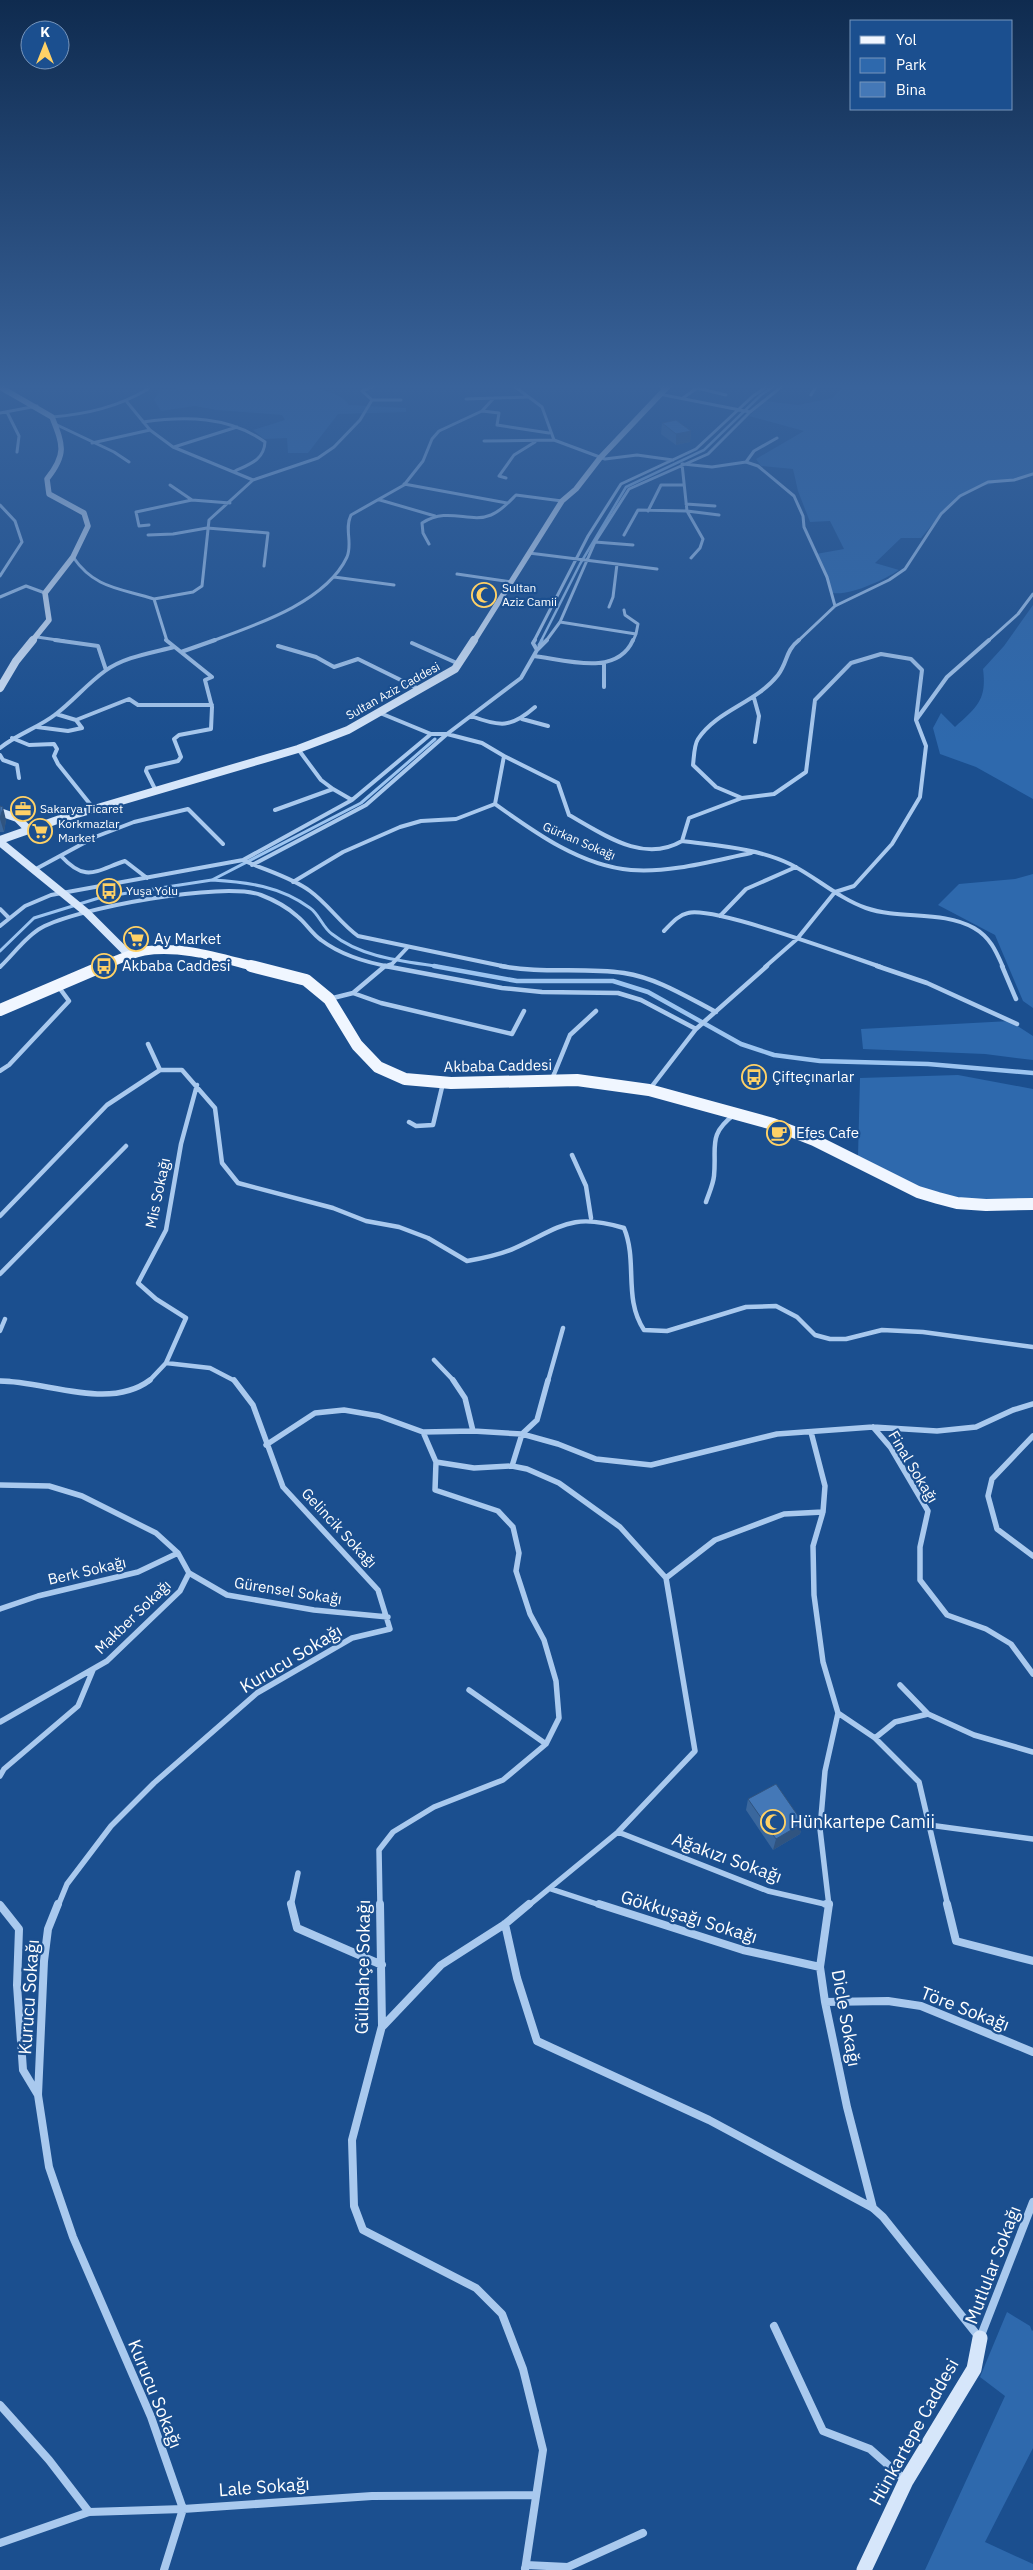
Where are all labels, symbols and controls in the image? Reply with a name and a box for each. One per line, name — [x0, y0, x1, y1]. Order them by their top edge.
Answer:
north arrow — [20, 20, 70, 70]
legend — [850, 20, 1013, 110]
text: K — [40, 23, 50, 41]
text: Yol — [896, 30, 917, 49]
text: Park — [896, 55, 926, 74]
text: Bina — [896, 80, 926, 99]
place label: Sultan Aziz Camii — [502, 580, 557, 609]
mosque icon: Sultan Aziz Camii — [471, 582, 497, 608]
street label: Sultan Aziz Caddesi — [343, 658, 442, 723]
office icon: Sakarya Ticaret — [10, 796, 36, 822]
place label: Sakarya Ticaret — [40, 801, 123, 816]
place label: Korkmazlar Market — [58, 816, 120, 845]
supermarket icon: Korkmazlar Market — [27, 818, 53, 844]
street label: Gürkan Sokağı — [541, 818, 618, 863]
bus stop icon: Yuşa Yolu — [96, 878, 122, 904]
place label: Yuşa Yolu — [126, 883, 178, 898]
supermarket icon: Ay Market — [123, 926, 149, 952]
place label: Ay Market — [154, 929, 221, 948]
bus stop icon: Akbaba Caddesi — [91, 953, 117, 979]
place label: Akbaba Caddesi — [122, 956, 231, 975]
street label: Akbaba Caddesi — [444, 1055, 552, 1076]
bus stop icon: Çifteçınarlar — [741, 1064, 767, 1090]
place label: Çifteçınarlar — [772, 1067, 855, 1086]
cafe icon: Efes Cafe — [766, 1120, 792, 1146]
place label: Efes Cafe — [796, 1123, 859, 1142]
street label: Mis Sokağı — [141, 1156, 174, 1230]
street label: Final Sokağı — [884, 1427, 942, 1506]
street label: Gelincik Sokağı — [297, 1484, 381, 1572]
street label: Berk Sokağı — [46, 1552, 128, 1589]
street label: Gürensel Sokağı — [233, 1573, 343, 1608]
street label: Makber Sokağı — [91, 1576, 175, 1658]
street label: Kurucu Sokağı — [235, 1619, 346, 1698]
mosque icon: Hünkartepe Camii — [760, 1809, 786, 1835]
place label: Hünkartepe Camii — [790, 1810, 935, 1833]
street label: Ağakızı Sokağı — [669, 1827, 785, 1888]
street label: Gökkuşağı Sokağı — [618, 1885, 760, 1948]
street label: Gülbahçe Sokağı — [350, 1900, 375, 2034]
street label: Kurucu Sokağı — [13, 1939, 44, 2055]
street label: Dicle Sokağı — [827, 1968, 866, 2068]
street label: Töre Sokağı — [917, 1981, 1013, 2036]
street label: Mutlular Sokağı — [959, 2202, 1026, 2327]
street label: Kurucu Sokağı — [123, 2336, 188, 2452]
street label: Hünkartepe Caddesi — [864, 2354, 963, 2509]
street label: Lale Sokağı — [218, 2472, 310, 2501]

